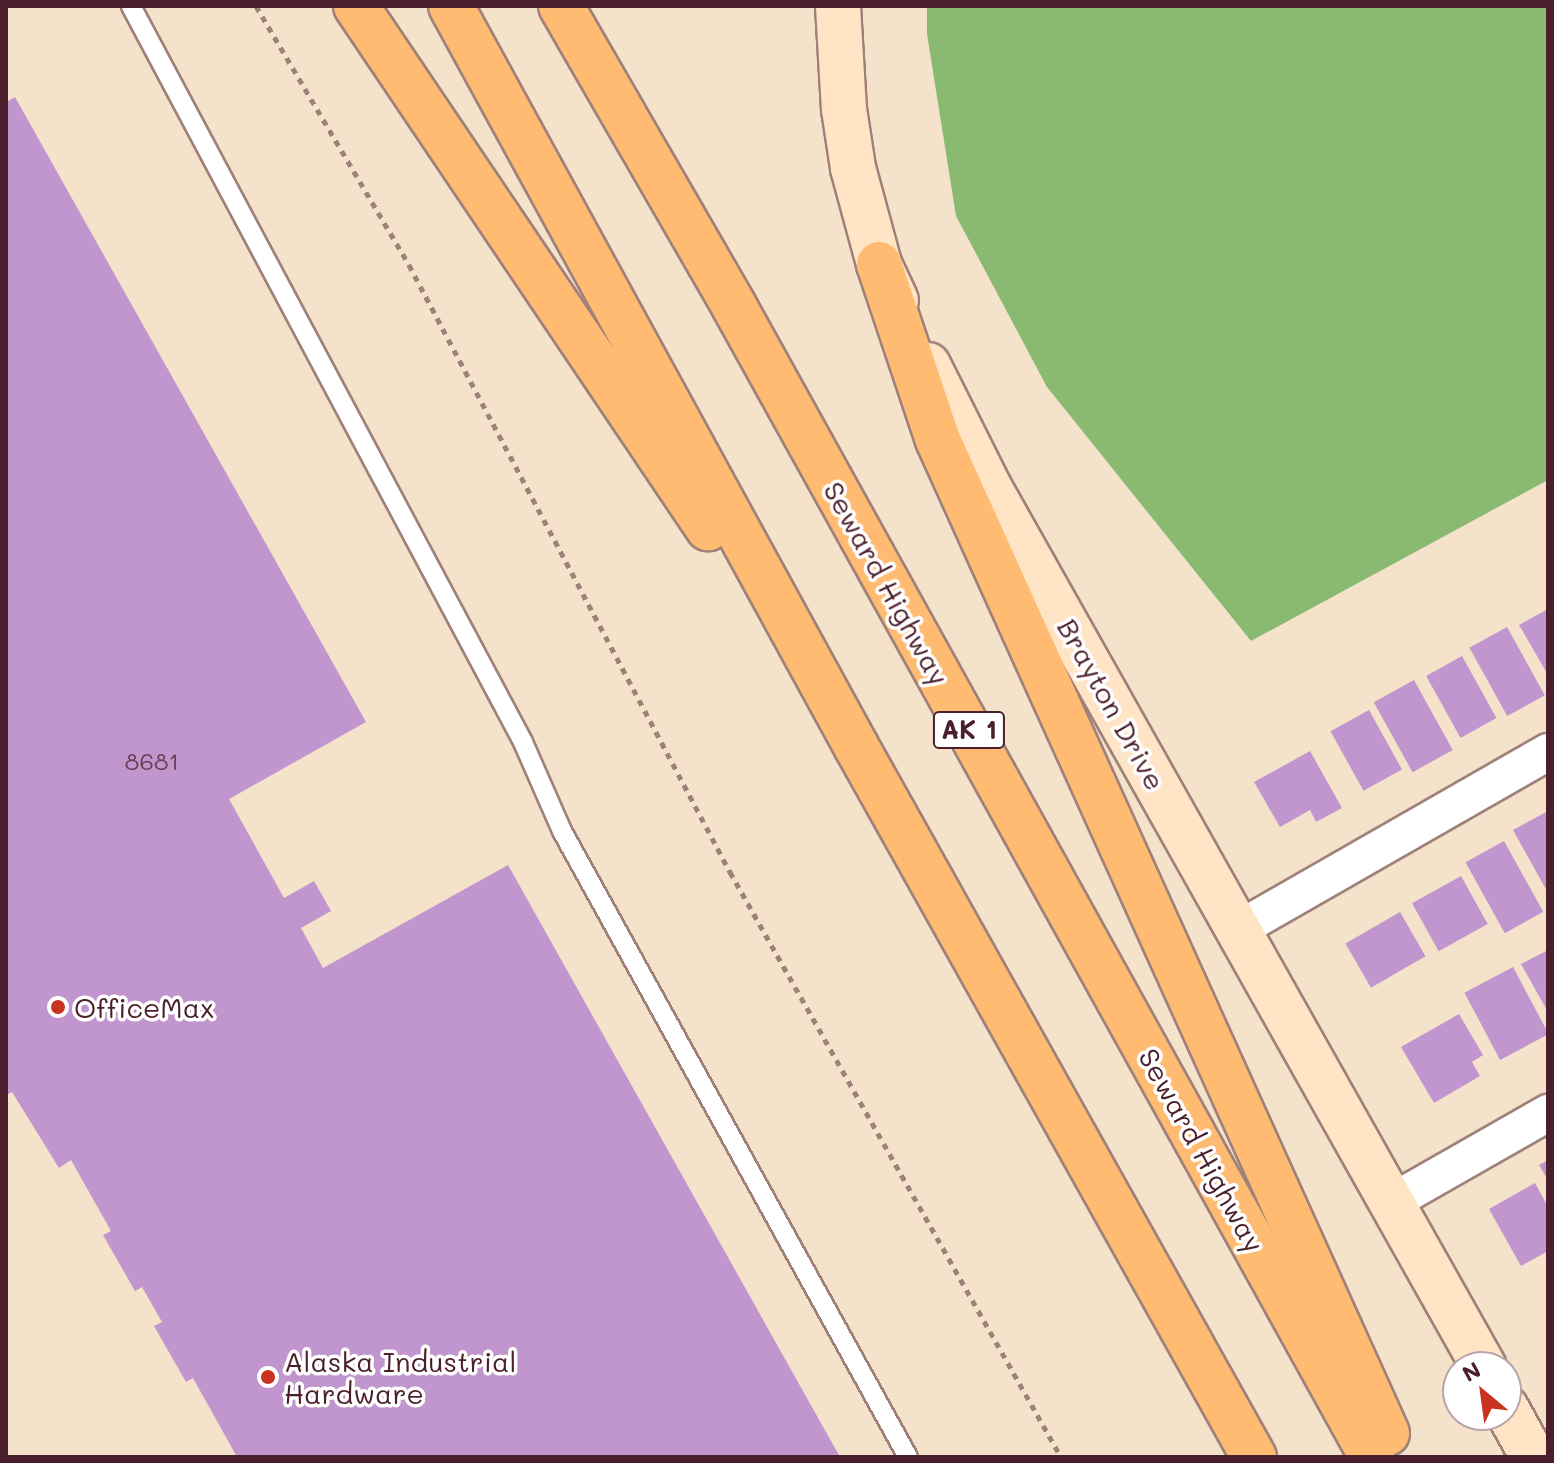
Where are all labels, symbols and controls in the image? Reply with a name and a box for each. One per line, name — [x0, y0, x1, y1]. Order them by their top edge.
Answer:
street label: Seward Highway — [817, 475, 957, 691]
street label: Brayton Drive — [1051, 612, 1173, 796]
road number: AK 1 — [931, 708, 1007, 752]
house number: 8681 — [125, 747, 179, 775]
place label: OfficeMax — [74, 990, 214, 1024]
marker: OfficeMax — [49, 998, 67, 1016]
street label: Seward Highway — [1132, 1042, 1272, 1258]
place label: Alaska Industrial Hardware — [284, 1344, 517, 1410]
north arrow — [1442, 1351, 1522, 1431]
text: N — [1457, 1355, 1485, 1388]
marker: Alaska Industrial Hardware — [259, 1368, 277, 1386]

